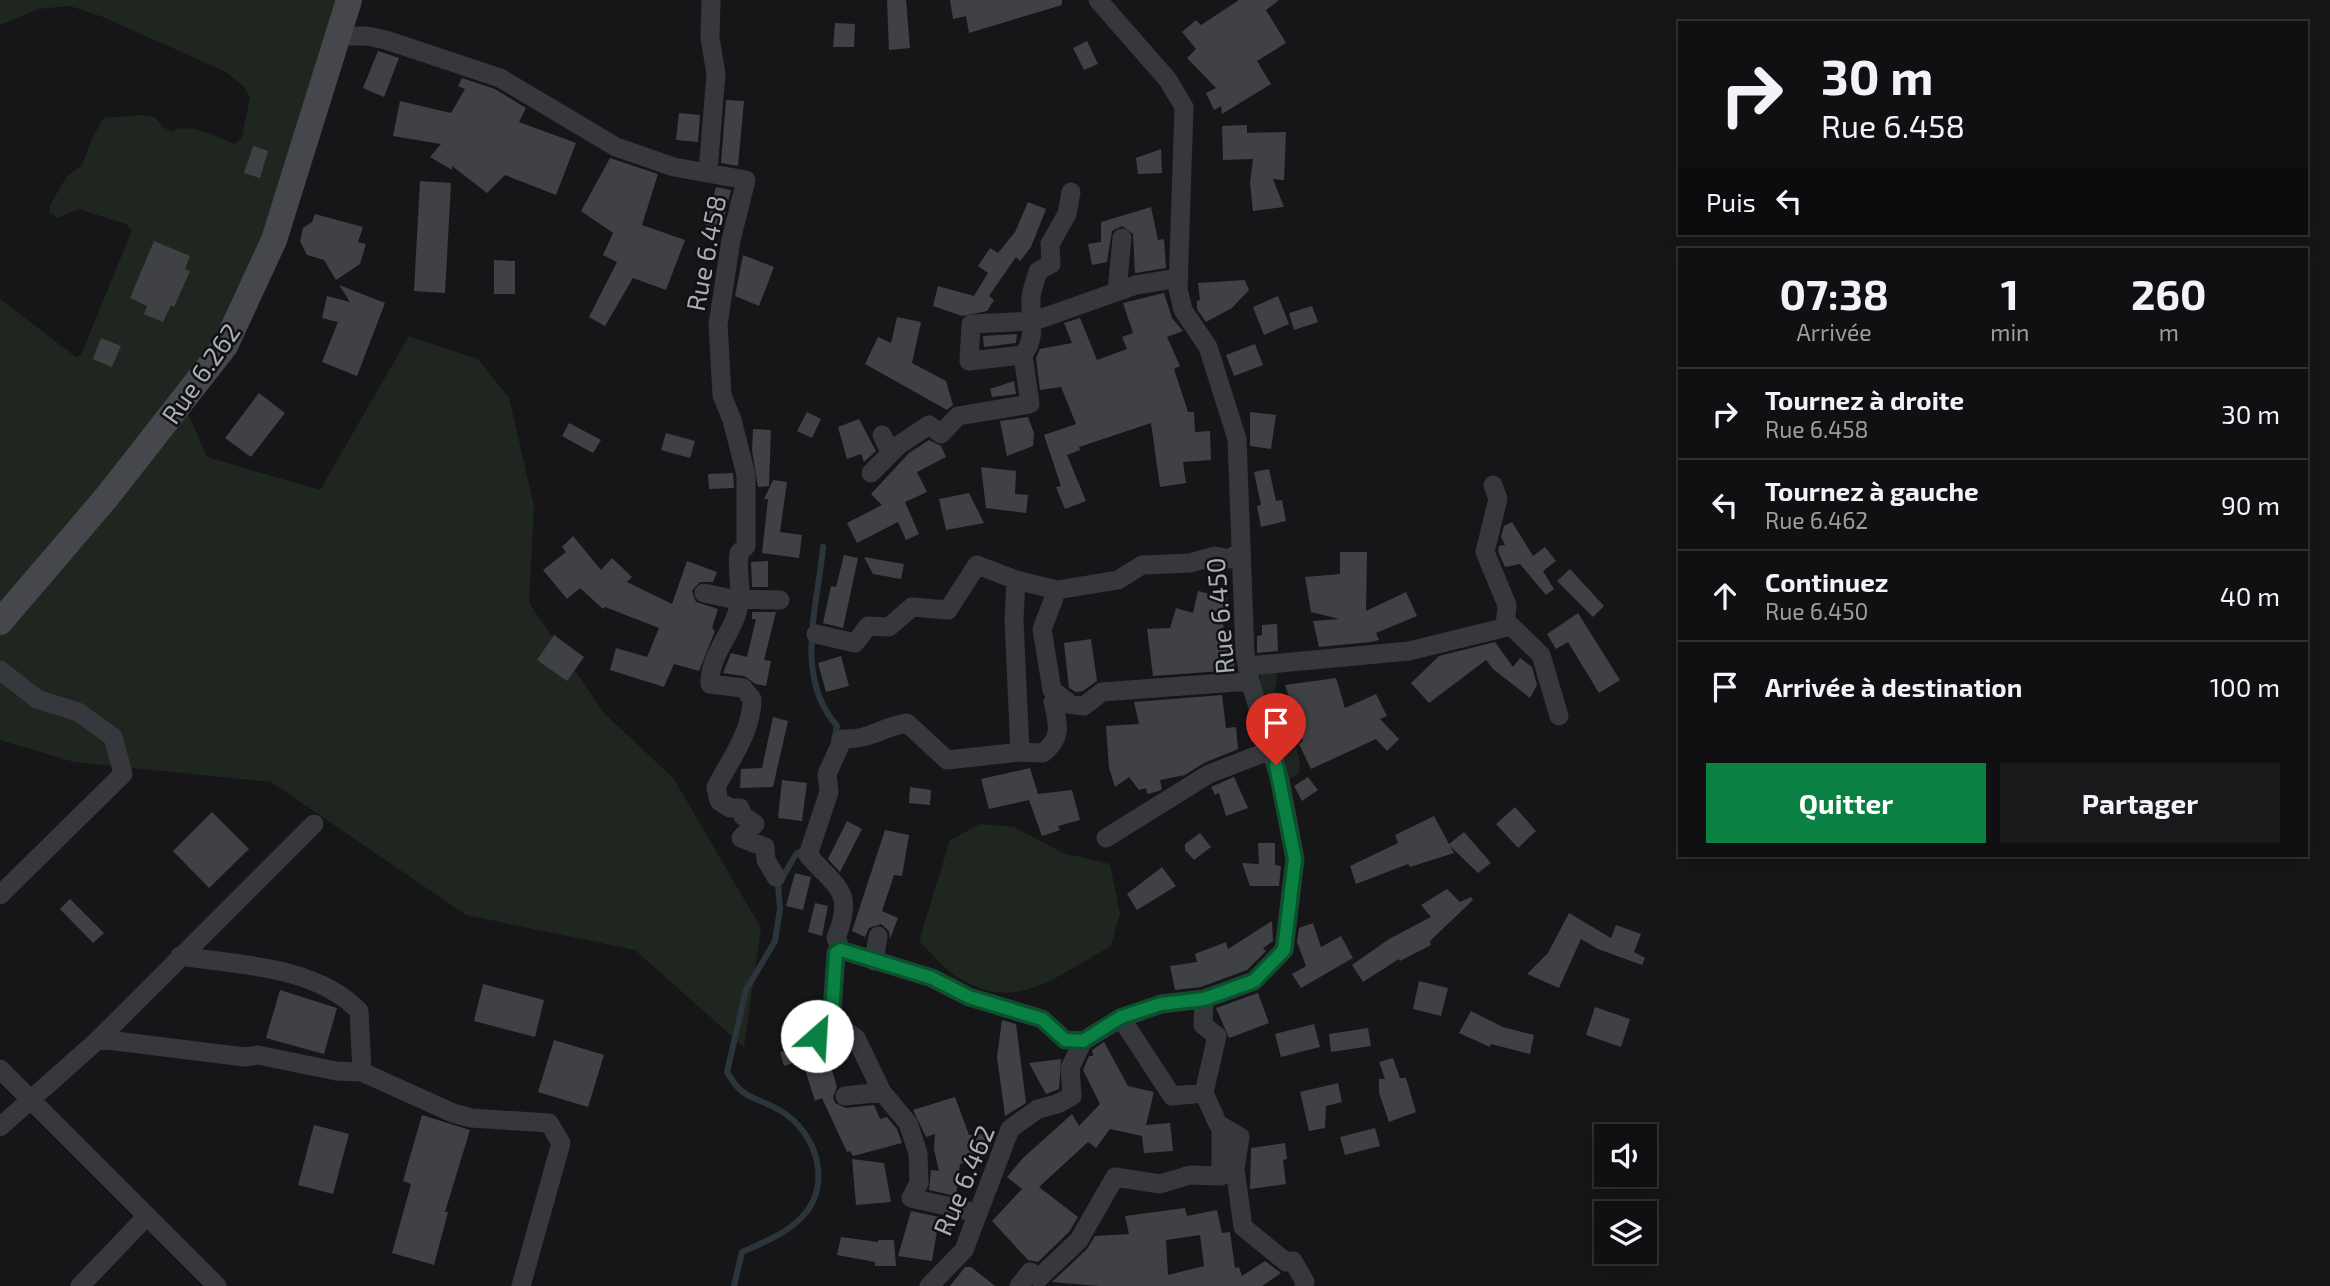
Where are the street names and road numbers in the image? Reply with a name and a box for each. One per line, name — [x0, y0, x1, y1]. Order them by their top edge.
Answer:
street label: Rue 6.458 — [679, 193, 731, 313]
street label: Rue 6.262 — [154, 317, 246, 429]
street label: Rue 6.450 — [1198, 556, 1240, 676]
street label: Rue 6.462 — [926, 1120, 1000, 1240]

